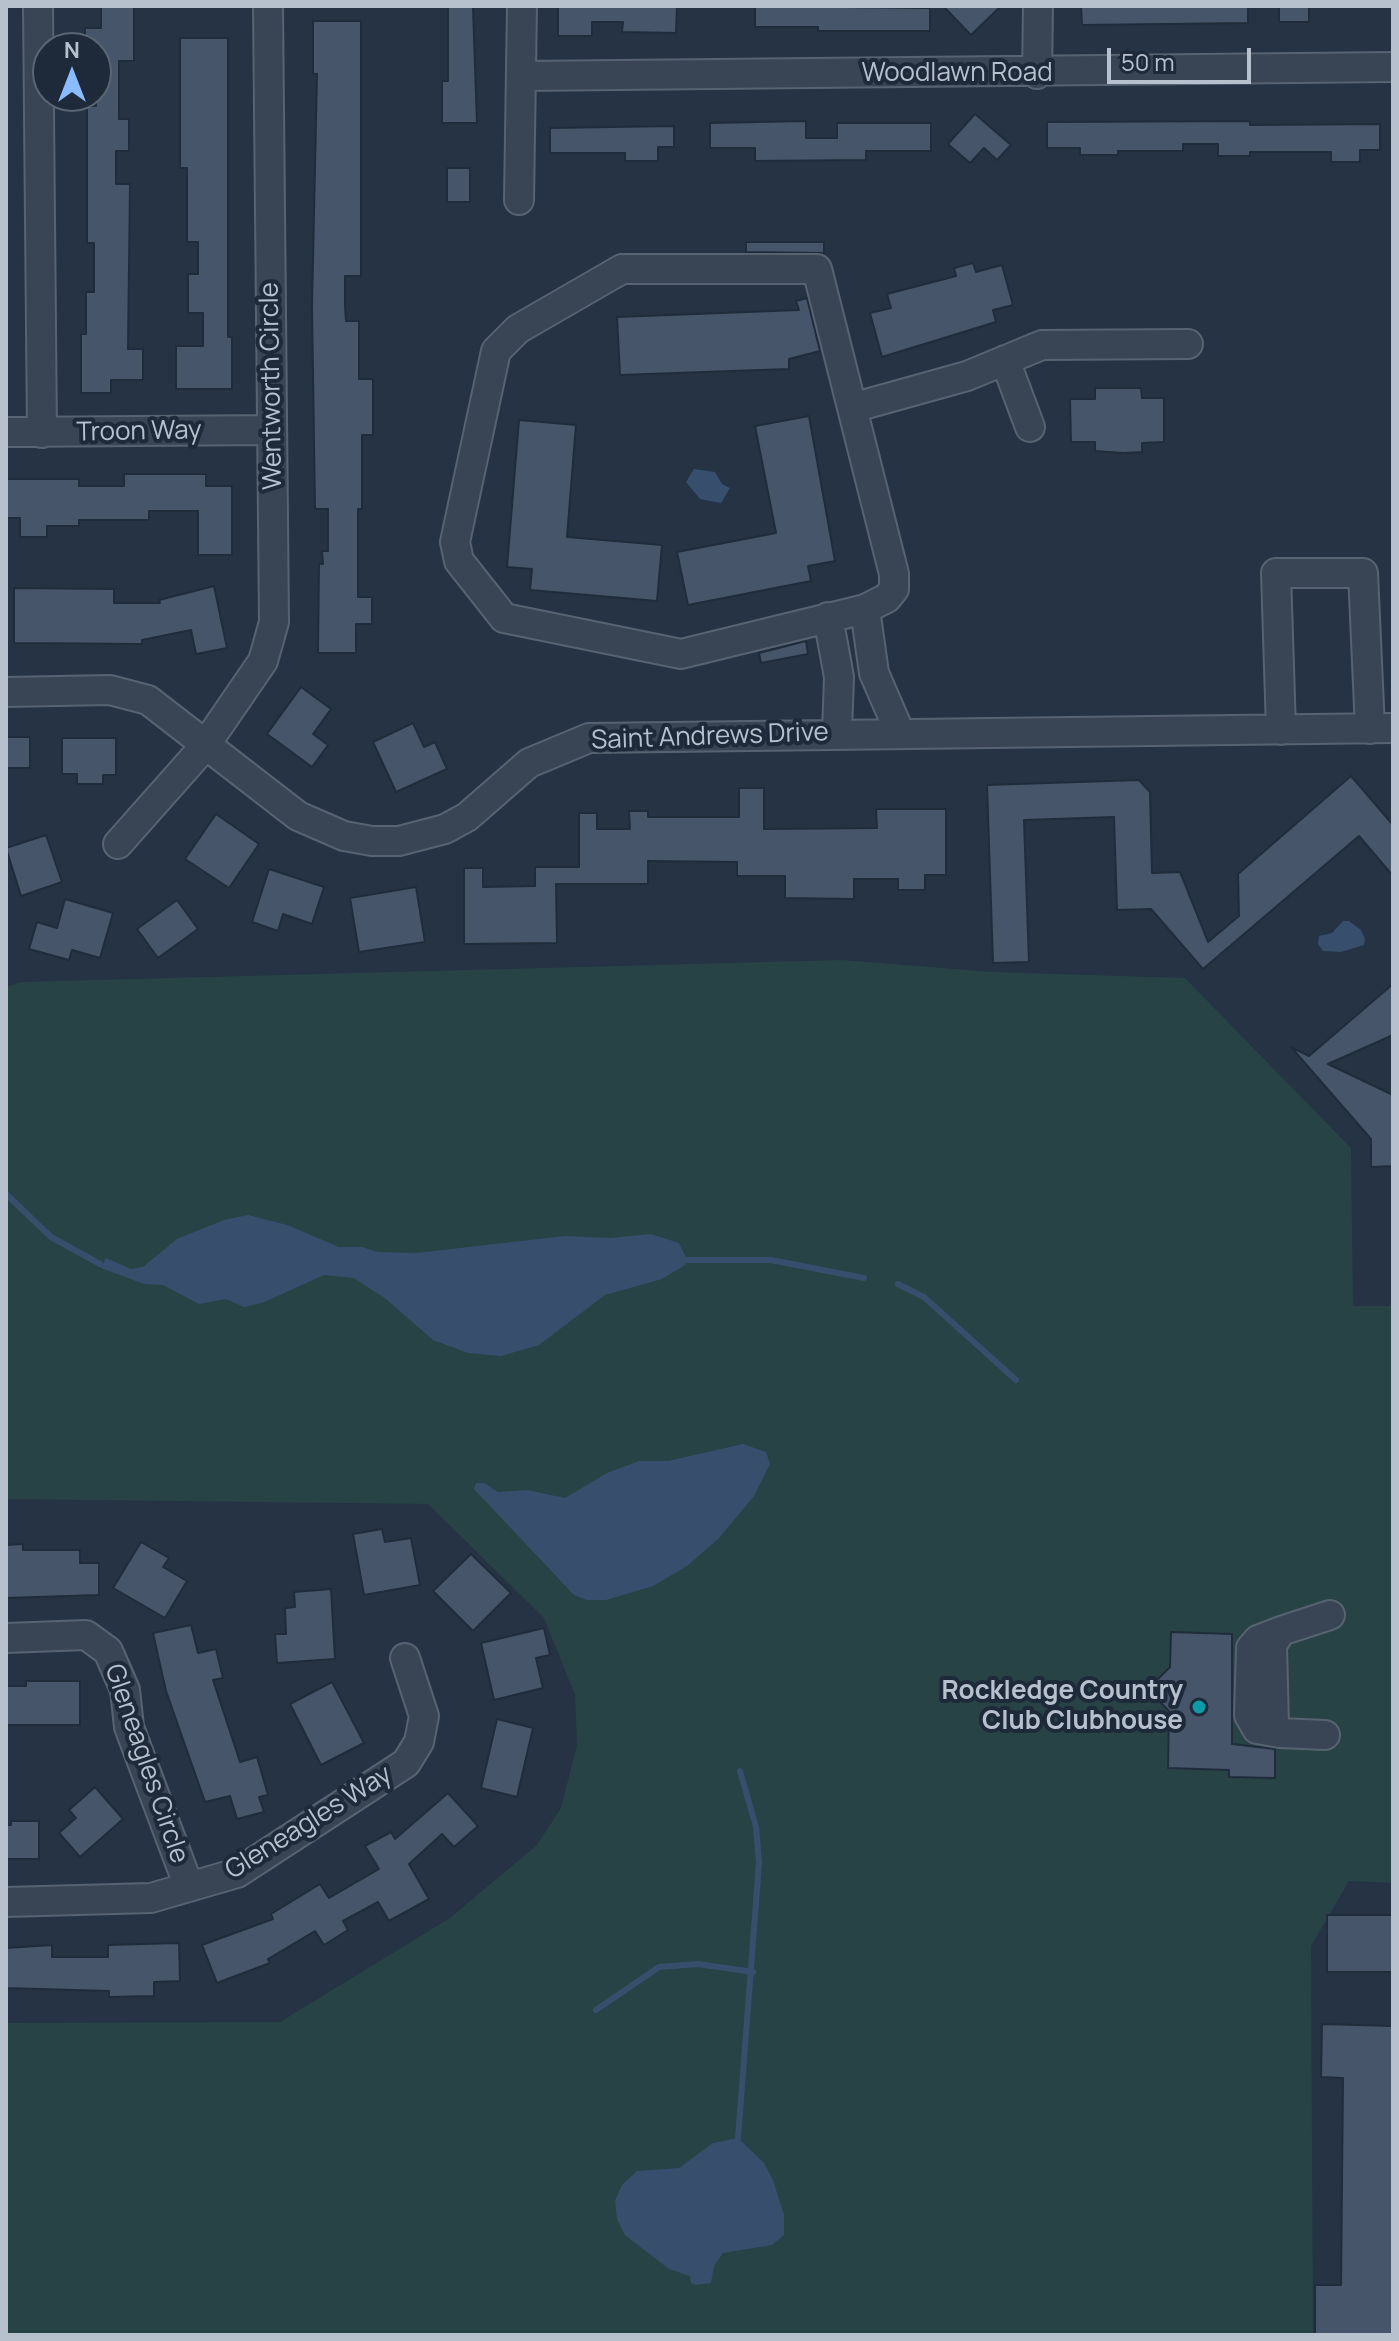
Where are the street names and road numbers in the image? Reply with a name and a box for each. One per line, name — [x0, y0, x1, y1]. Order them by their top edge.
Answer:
street label: Woodlawn Road — [861, 58, 1053, 90]
street label: Wentworth Circle — [255, 282, 289, 490]
street label: Troon Way — [76, 415, 202, 449]
street label: Saint Andrews Drive — [591, 717, 829, 757]
street label: Gleneagles Circle — [97, 1660, 195, 1868]
street label: Gleneagles Way — [220, 1759, 398, 1887]

